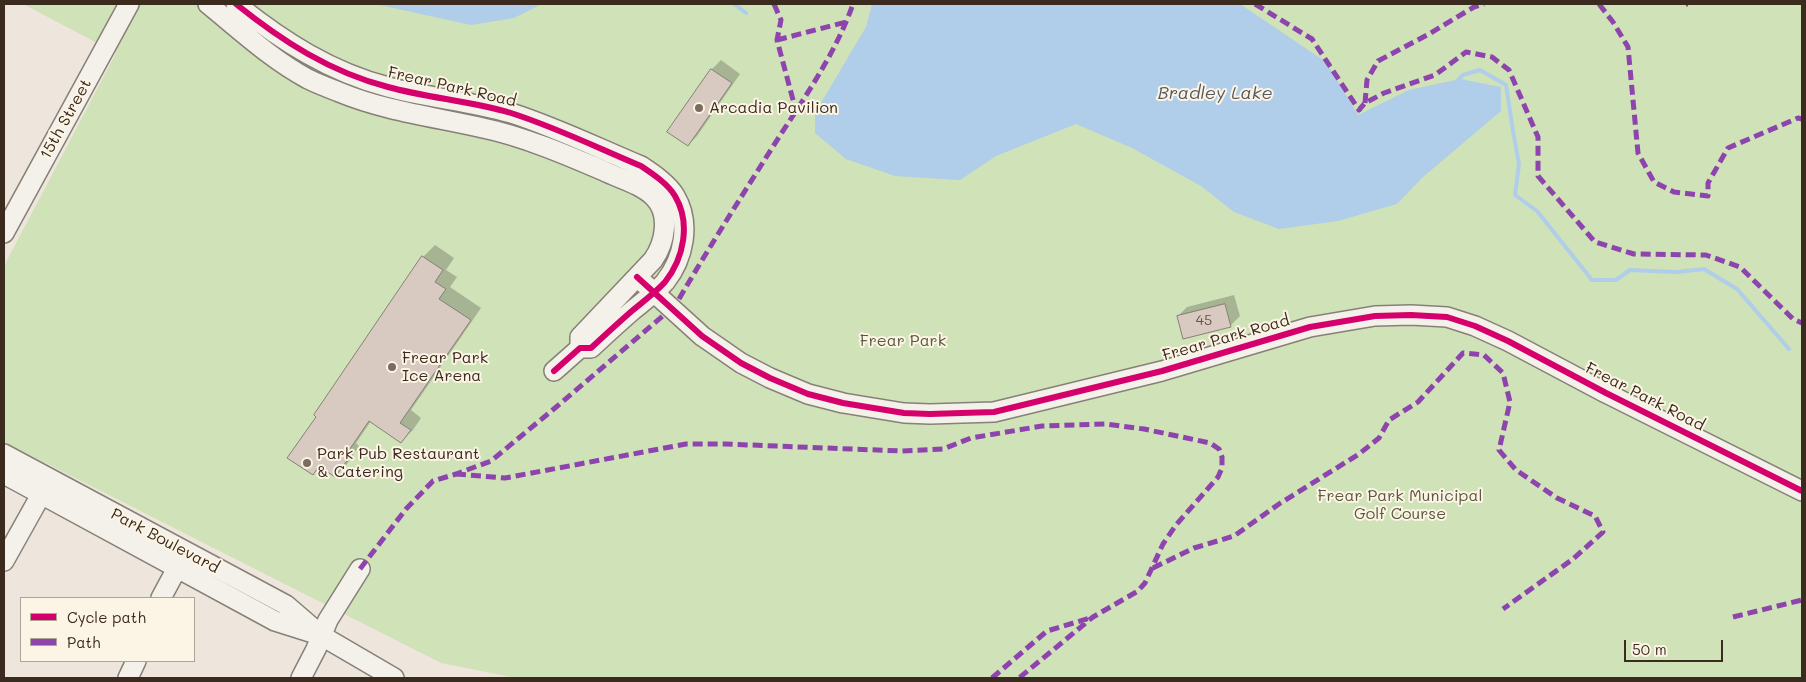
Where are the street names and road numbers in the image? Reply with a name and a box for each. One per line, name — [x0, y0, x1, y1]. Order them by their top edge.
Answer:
street label: Frear Park Road — [386, 63, 518, 111]
street label: 15th Street — [36, 76, 96, 162]
street label: Frear Park Road — [1160, 311, 1292, 365]
street label: Frear Park Road — [1582, 359, 1708, 435]
street label: Park Boulevard — [107, 504, 223, 578]

